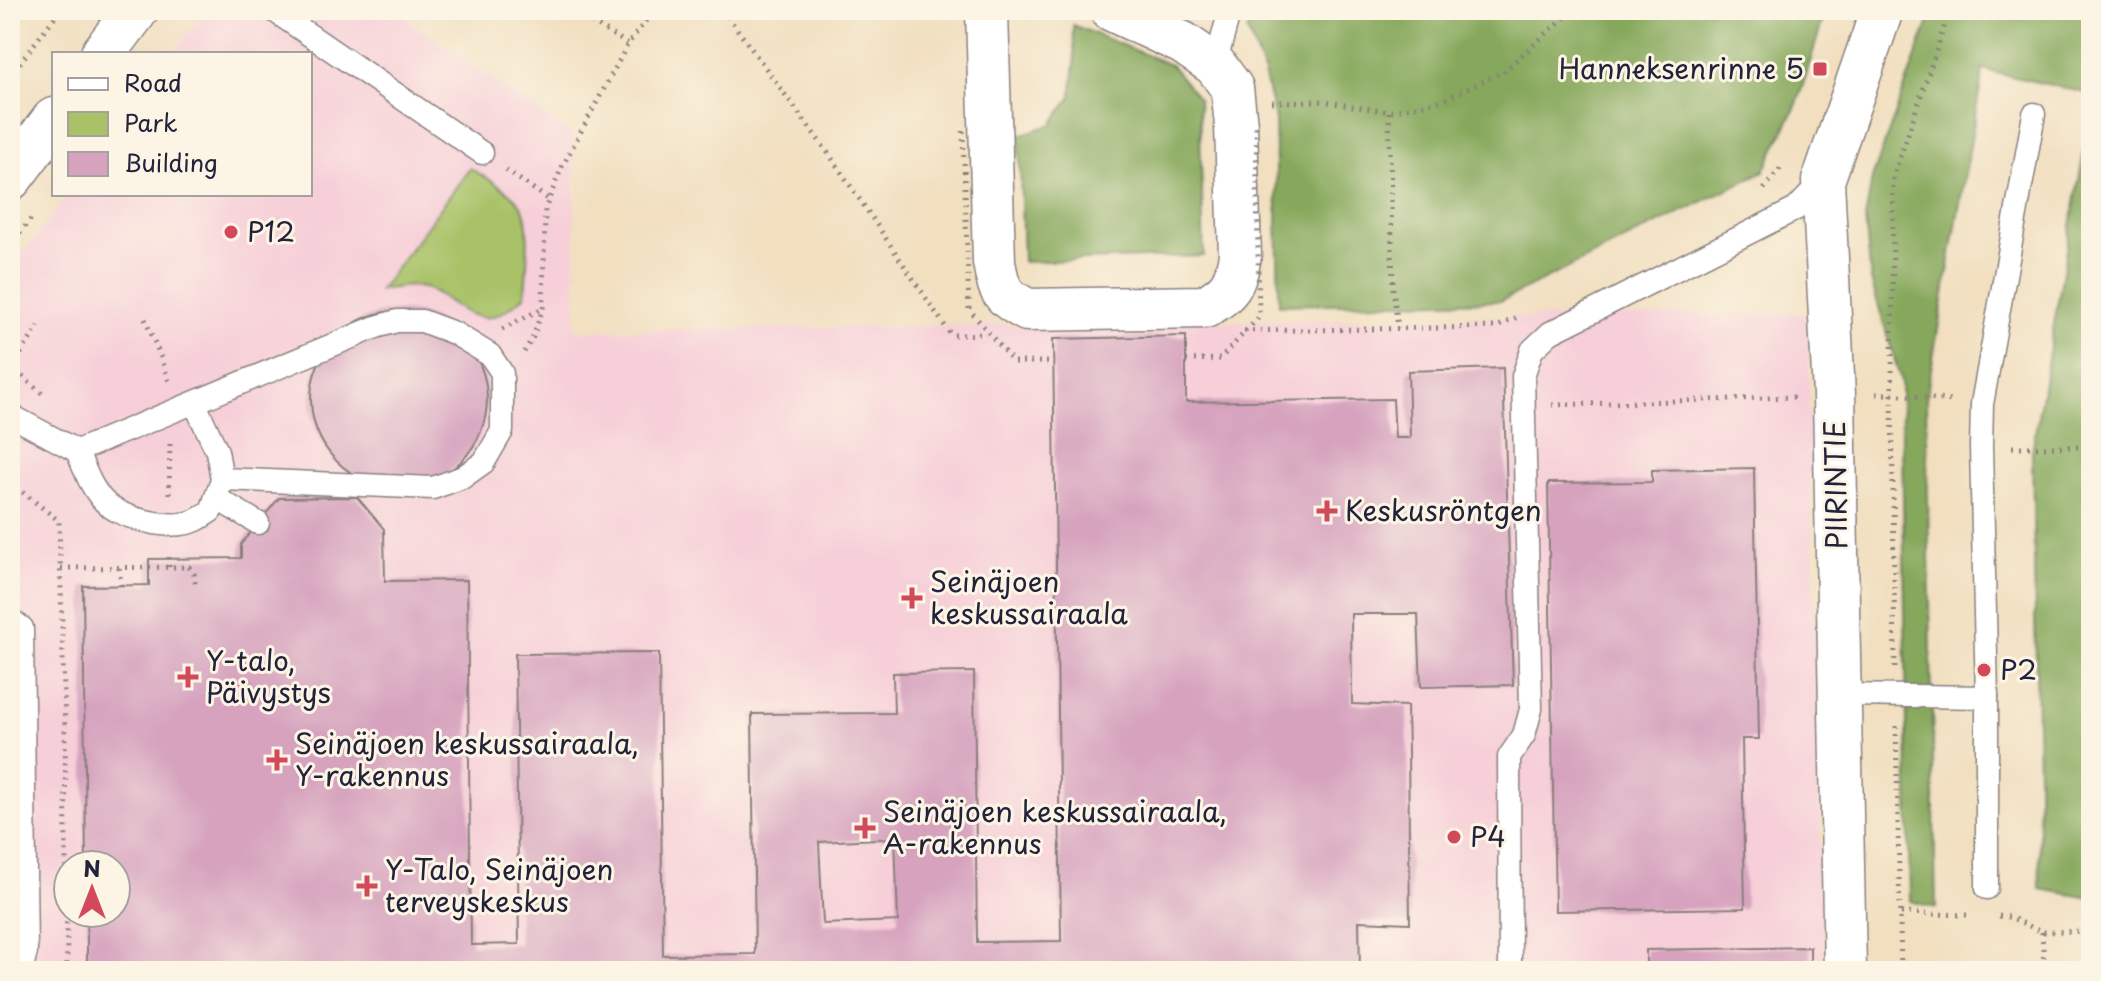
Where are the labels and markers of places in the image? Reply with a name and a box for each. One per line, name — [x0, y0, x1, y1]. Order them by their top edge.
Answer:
place label: Hanneksenrinne 5 — [1559, 46, 1804, 89]
marker: Hanneksenrinne 5 — [1811, 60, 1829, 78]
place label: P12 — [247, 209, 295, 252]
marker: P12 — [222, 223, 240, 241]
place label: Keskusröntgen — [1345, 488, 1542, 531]
marker: Keskusröntgen — [1316, 500, 1338, 522]
place label: Seinäjoen keskussairaala — [930, 559, 1128, 634]
marker: Seinäjoen keskussairaala — [901, 587, 923, 609]
place label: Y-talo, Päivystys — [206, 638, 331, 713]
place label: P2 — [2000, 647, 2037, 690]
marker: P2 — [1975, 661, 1993, 679]
marker: Y-talo, Päivystys — [177, 666, 199, 688]
place label: Seinäjoen keskussairaala, Y-rakennus — [295, 721, 639, 796]
marker: Seinäjoen keskussairaala, Y-rakennus — [266, 749, 288, 771]
place label: Seinäjoen keskussairaala, A-rakennus — [883, 789, 1227, 864]
place label: P4 — [1470, 814, 1506, 857]
marker: Seinäjoen keskussairaala, A-rakennus — [854, 817, 876, 839]
marker: P4 — [1445, 828, 1463, 846]
place label: Y-Talo, Seinäjoen terveyskeskus — [385, 847, 613, 922]
marker: Y-Talo, Seinäjoen terveyskeskus — [356, 875, 378, 897]

